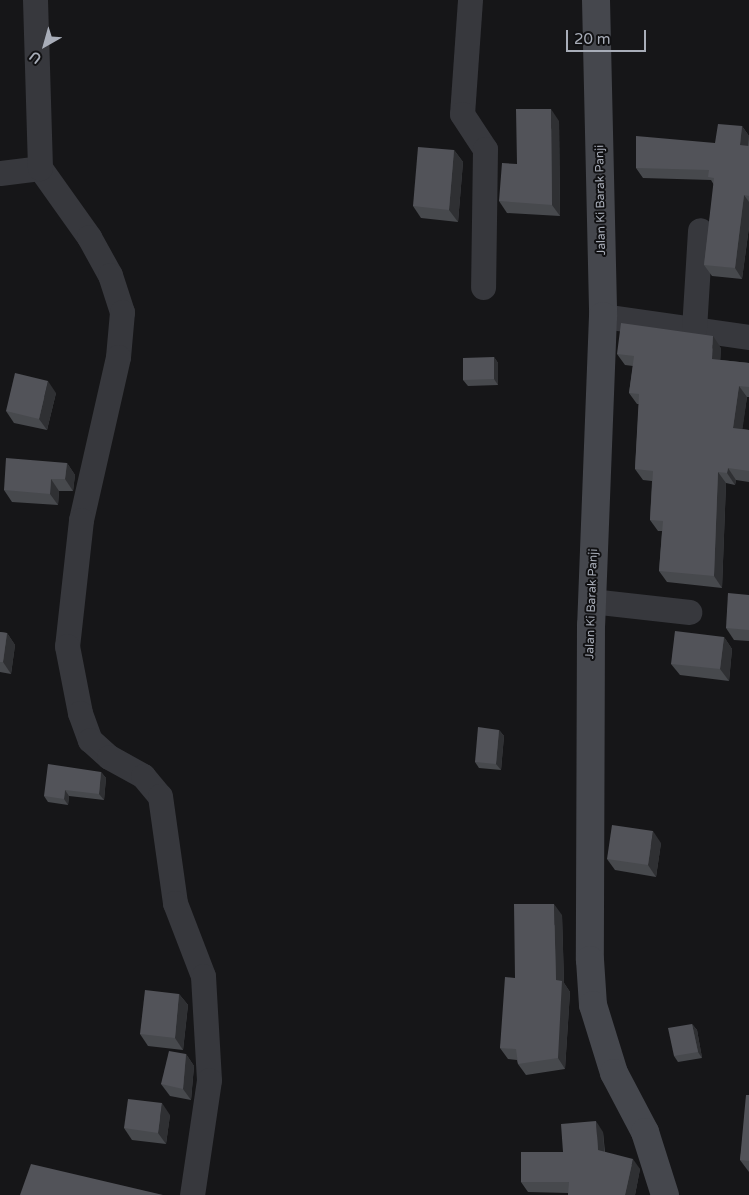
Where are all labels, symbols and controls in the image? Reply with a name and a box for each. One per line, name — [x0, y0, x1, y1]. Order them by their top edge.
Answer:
north arrow — [20, 20, 70, 70]
scale bar — [569, 20, 649, 52]
text: 20 m — [574, 30, 611, 48]
text: U — [26, 47, 45, 67]
street label: Jalan Ki Barak Panji — [593, 145, 609, 255]
street label: Jalan Ki Barak Panji — [583, 549, 601, 659]

